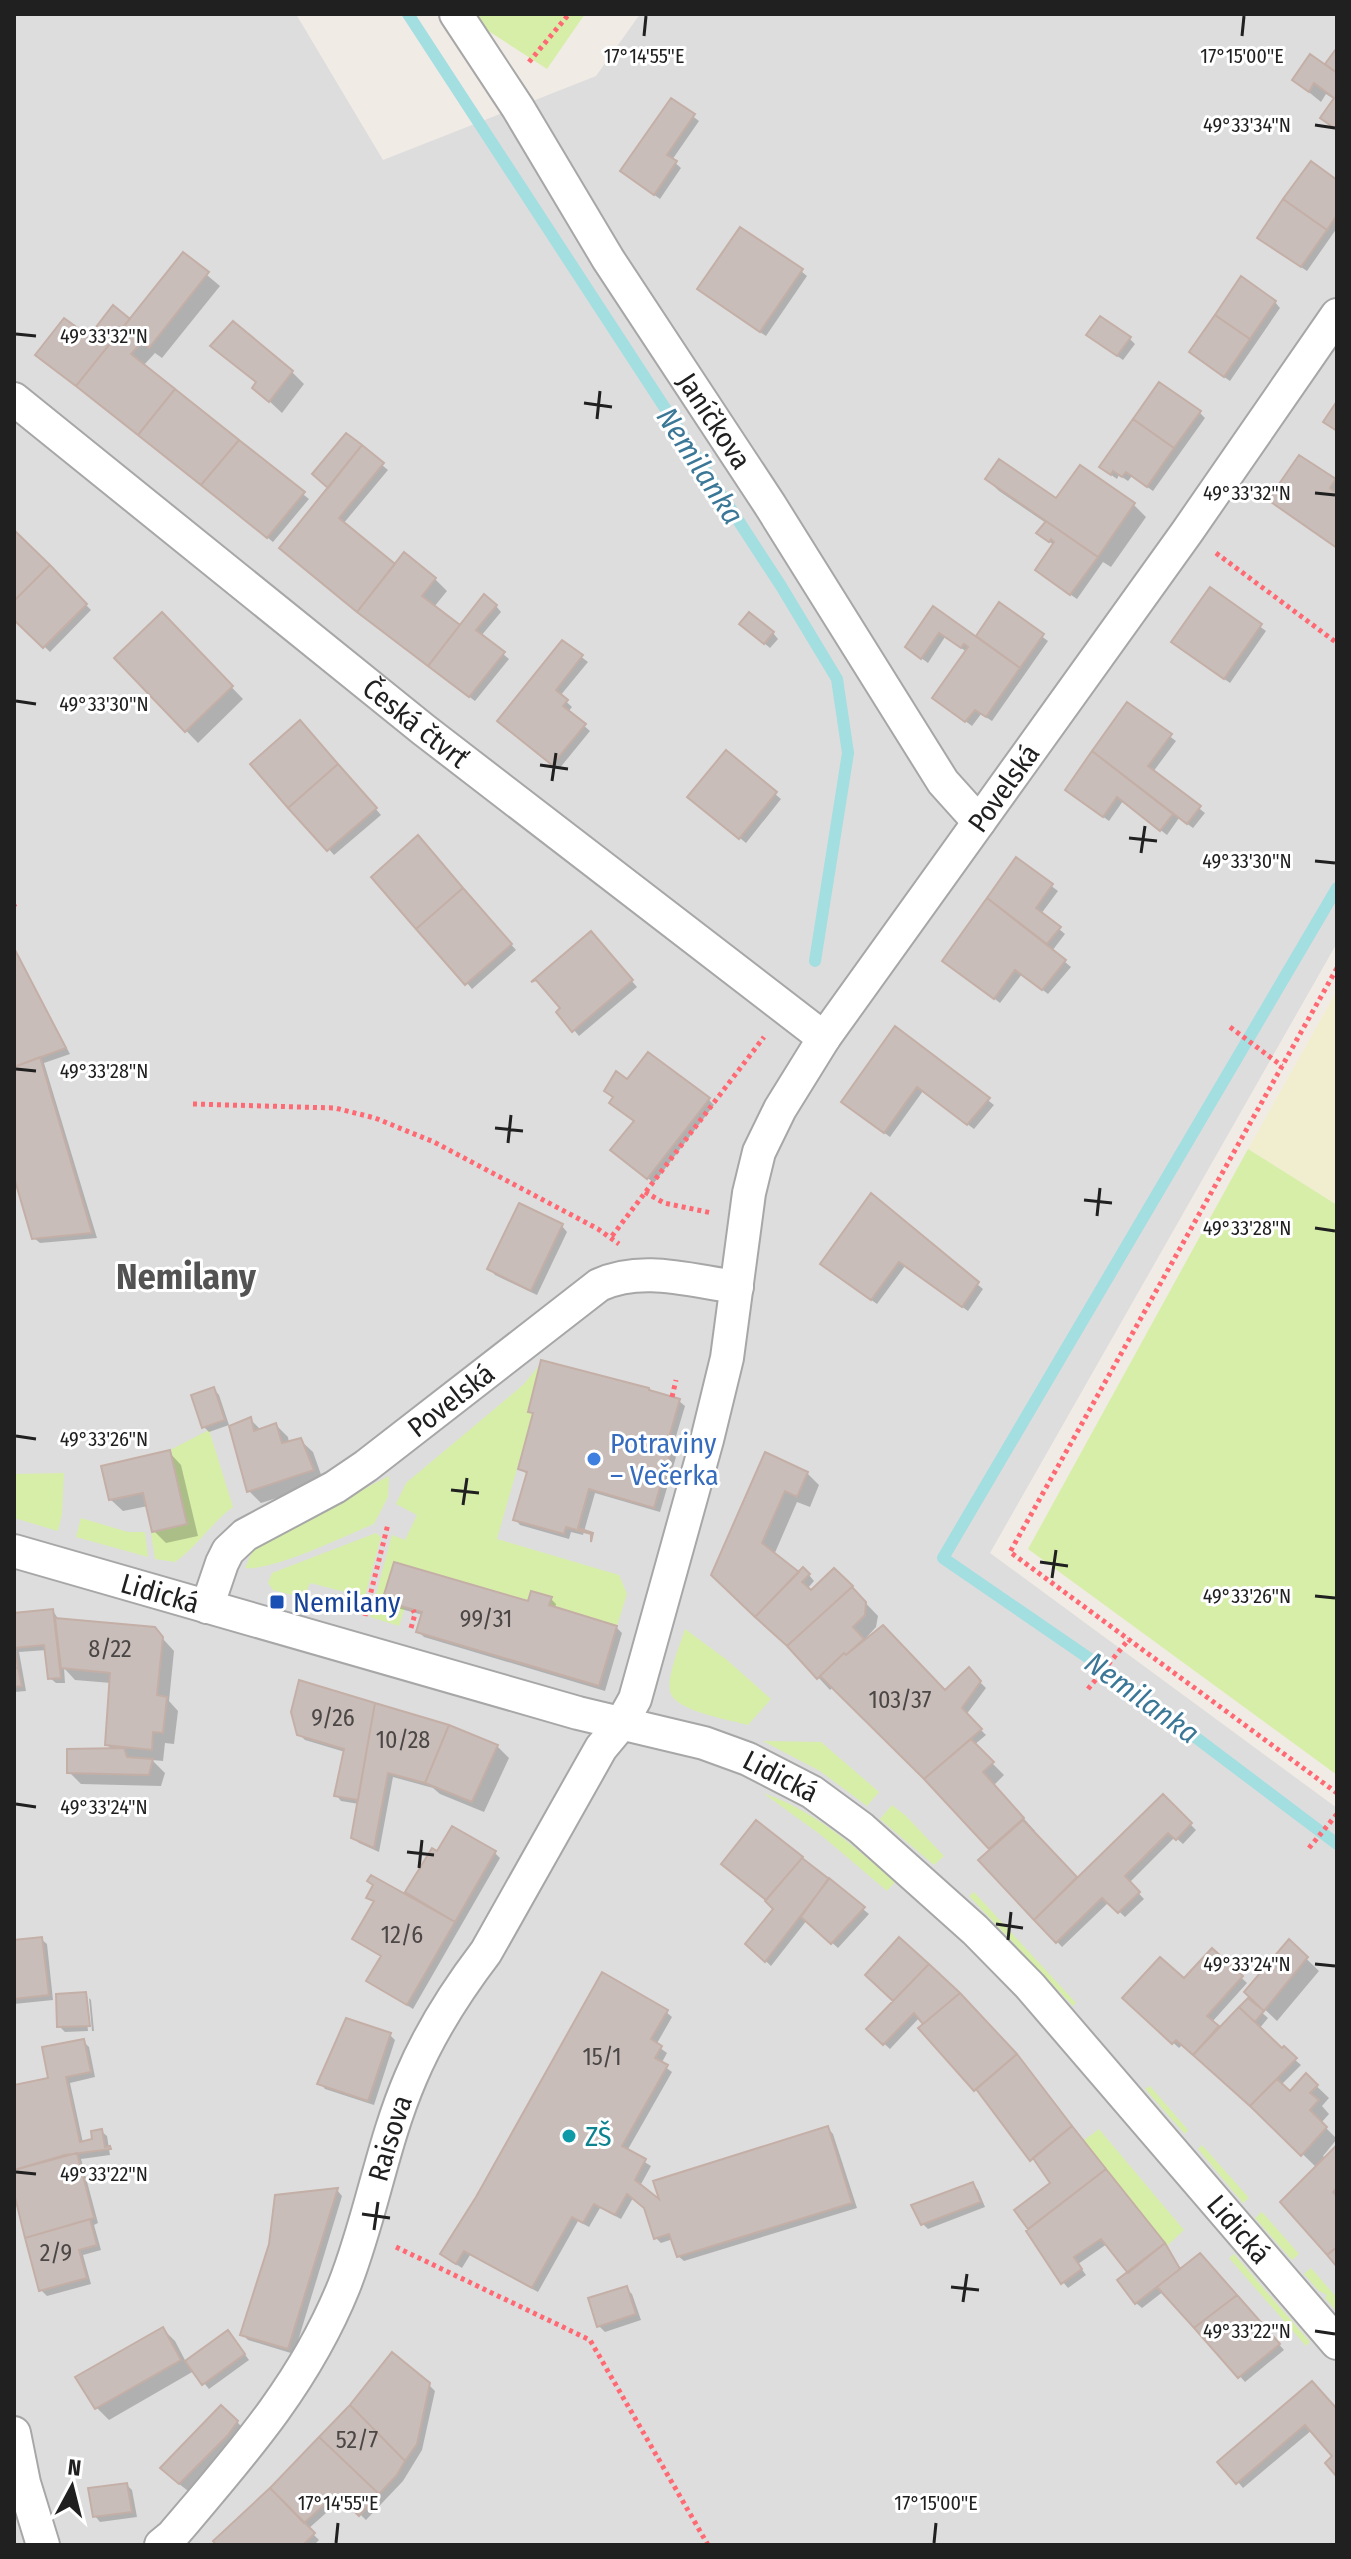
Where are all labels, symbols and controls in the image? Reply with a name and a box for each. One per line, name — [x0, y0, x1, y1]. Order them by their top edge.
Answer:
text: 17°14'55"E — [604, 44, 684, 68]
text: 17°15'00"E — [1200, 44, 1284, 68]
text: 49°33'34"N — [1203, 113, 1291, 137]
text: 49°33'32"N — [60, 324, 148, 348]
street label: Janíčkova — [670, 367, 758, 475]
water label: Nemilanka — [649, 401, 751, 531]
text: 49°33'32"N — [1203, 481, 1291, 505]
street label: Česká čtvrť — [356, 671, 475, 775]
text: 49°33'30"N — [59, 692, 149, 716]
street label: Povelská — [961, 738, 1046, 839]
text: 49°33'30"N — [1202, 849, 1292, 873]
text: 49°33'28"N — [60, 1059, 148, 1083]
text: 49°33'28"N — [1203, 1216, 1291, 1240]
district label: Nemilany — [116, 1255, 257, 1299]
street label: Povelská — [401, 1357, 501, 1444]
text: 49°33'26"N — [60, 1427, 148, 1451]
place label: Potraviny – Večerka — [610, 1427, 719, 1492]
marker: Potraviny – Večerka — [585, 1450, 603, 1468]
street label: Lidická — [117, 1567, 203, 1620]
text: 49°33'26"N — [1203, 1584, 1291, 1608]
place label: Nemilany — [293, 1586, 401, 1619]
marker: Nemilany — [268, 1593, 286, 1611]
house number: 99/31 — [460, 1605, 512, 1633]
house number: 8/22 — [88, 1635, 132, 1663]
water label: Nemilanka — [1078, 1645, 1206, 1751]
house number: 103/37 — [869, 1686, 932, 1714]
house number: 9/26 — [311, 1704, 355, 1732]
house number: 10/28 — [376, 1726, 430, 1754]
street label: Lidická — [737, 1743, 824, 1809]
text: 49°33'24"N — [60, 1795, 148, 1819]
house number: 12/6 — [381, 1921, 423, 1949]
text: 49°33'24"N — [1203, 1952, 1291, 1976]
house number: 15/1 — [582, 2043, 622, 2071]
street label: Raisova — [362, 2091, 419, 2185]
place label: ZŠ — [585, 2120, 612, 2153]
marker: ZŠ — [560, 2127, 578, 2145]
text: 49°33'22"N — [60, 2162, 148, 2186]
street label: Lidická — [1200, 2188, 1277, 2270]
house number: 2/9 — [40, 2239, 72, 2267]
text: 49°33'22"N — [1203, 2319, 1291, 2343]
house number: 52/7 — [336, 2426, 378, 2454]
north arrow — [32, 2447, 112, 2527]
text: N — [66, 2453, 83, 2482]
text: 17°14'55"E — [298, 2491, 378, 2515]
text: 17°15'00"E — [894, 2491, 978, 2515]

